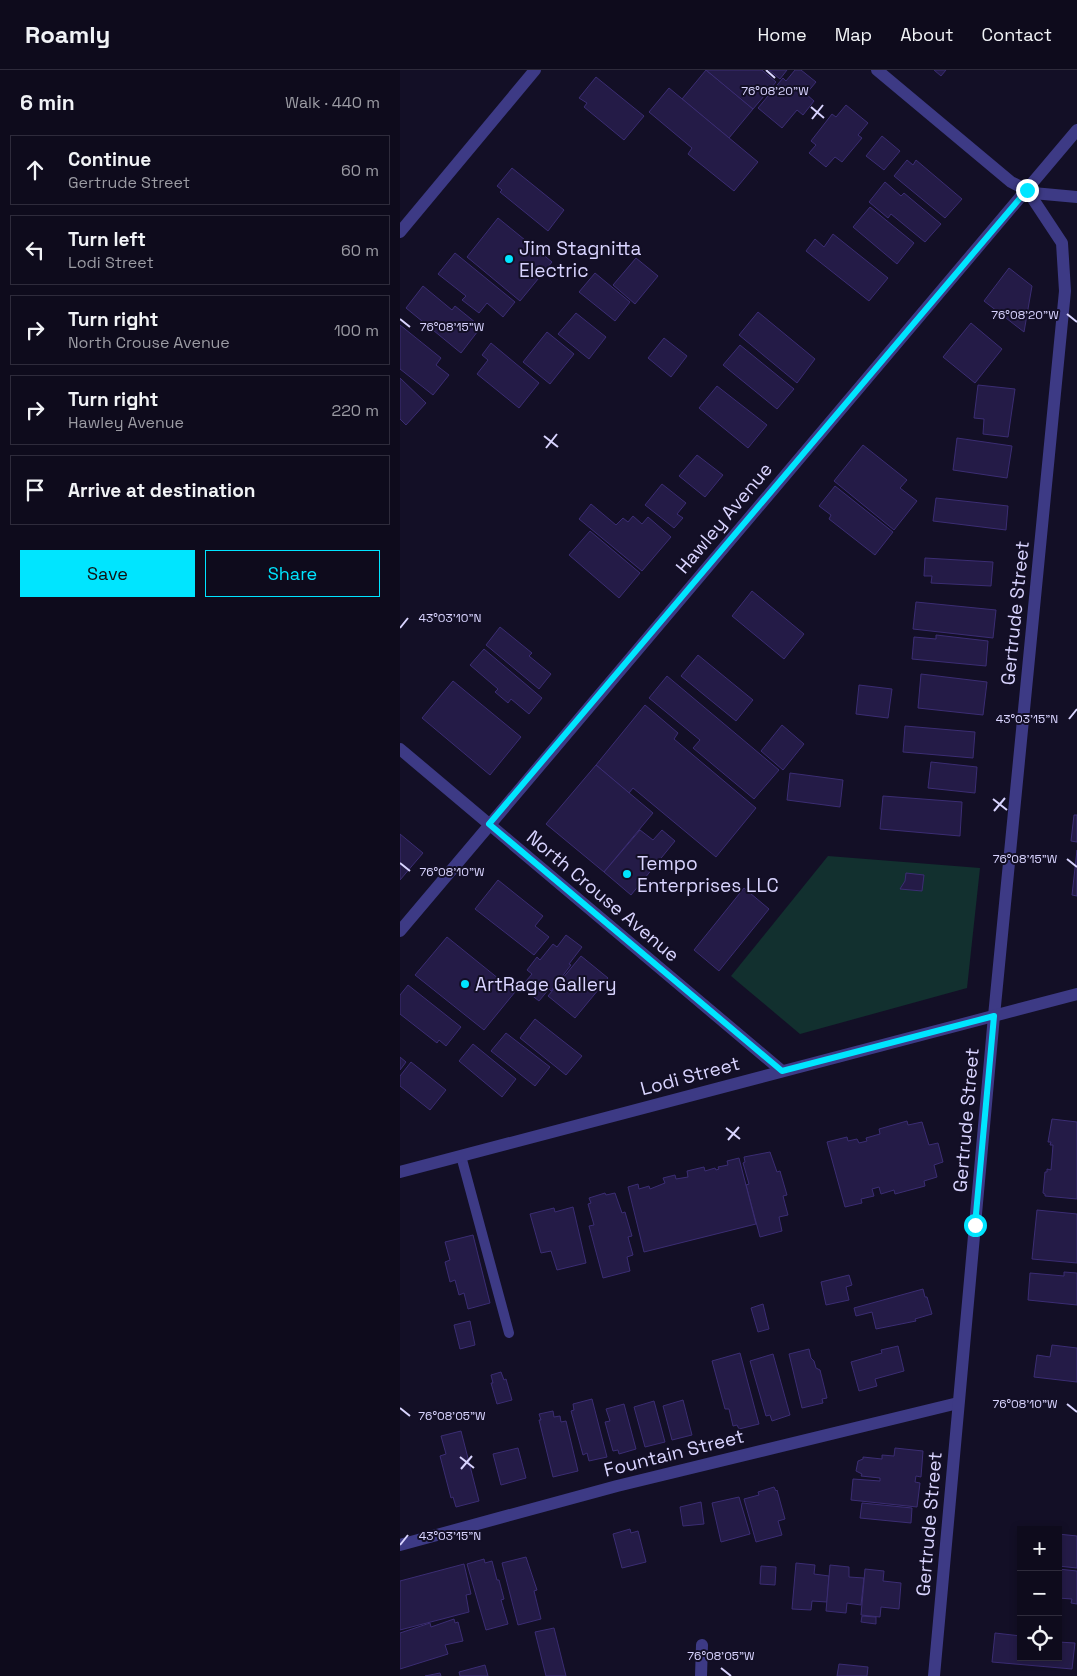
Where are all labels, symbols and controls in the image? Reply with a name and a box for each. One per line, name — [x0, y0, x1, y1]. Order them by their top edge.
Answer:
text: Roamly — [25, 19, 110, 50]
text: Home — [758, 23, 807, 46]
text: Map — [835, 23, 872, 46]
text: About — [900, 23, 954, 46]
text: Contact — [982, 23, 1052, 46]
text: 76°08'20"W — [741, 83, 809, 99]
text: 6 min — [20, 89, 75, 116]
text: Walk · 440 m — [285, 92, 380, 113]
text: Continue — [68, 147, 151, 172]
icon: ahead — [21, 156, 49, 184]
text: 60 m — [341, 160, 379, 181]
text: Gertrude Street — [68, 172, 190, 193]
route end — [1016, 179, 1039, 202]
text: Turn left — [68, 227, 146, 252]
icon: left — [21, 236, 49, 264]
place label: Jim Stagnitta Electric — [519, 236, 642, 283]
text: 60 m — [341, 240, 379, 261]
text: Lodi Street — [68, 252, 154, 273]
marker: Jim Stagnitta Electric — [503, 253, 515, 265]
text: Turn right — [68, 307, 158, 332]
text: 76°08'20"W — [991, 307, 1059, 323]
icon: right — [21, 316, 49, 344]
text: 76°08'15"W — [420, 319, 485, 335]
text: 100 m — [334, 320, 379, 341]
text: North Crouse Avenue — [68, 332, 230, 353]
text: Turn right — [68, 387, 158, 412]
icon: right — [21, 396, 49, 424]
text: 220 m — [332, 400, 379, 421]
text: Hawley Avenue — [68, 412, 184, 433]
street label: Hawley Avenue — [670, 457, 778, 579]
icon: arrive — [21, 476, 49, 504]
text: Arrive at destination — [68, 478, 256, 503]
street label: Gertrude Street — [995, 540, 1035, 686]
button: Save — [20, 550, 195, 597]
button: Share — [205, 550, 380, 597]
text: 43°03'10"N — [418, 610, 482, 626]
text: 43°03'15"N — [996, 711, 1058, 727]
street label: North Crouse Avenue — [521, 825, 685, 967]
place label: Tempo Enterprises LLC — [637, 851, 779, 898]
text: 76°08'15"W — [993, 851, 1058, 867]
text: 76°08'10"W — [419, 864, 485, 880]
marker: Tempo Enterprises LLC — [621, 868, 633, 880]
place label: ArtRage Gallery — [475, 972, 617, 997]
marker: ArtRage Gallery — [459, 978, 471, 990]
street label: Gertrude Street — [947, 1047, 985, 1193]
street label: Lodi Street — [638, 1051, 742, 1101]
route start — [964, 1214, 987, 1237]
text: 76°08'10"W — [992, 1396, 1058, 1412]
text: 76°08'05"W — [418, 1408, 486, 1424]
street label: Fountain Street — [601, 1423, 747, 1483]
street label: Gertrude Street — [910, 1451, 948, 1597]
map controls — [1017, 1526, 1062, 1661]
button: + — [1017, 1526, 1062, 1571]
text: 43°03'15"N — [419, 1528, 481, 1544]
button: − — [1017, 1571, 1062, 1616]
button: locate — [1017, 1616, 1062, 1661]
text: 76°08'05"W — [687, 1648, 755, 1664]

